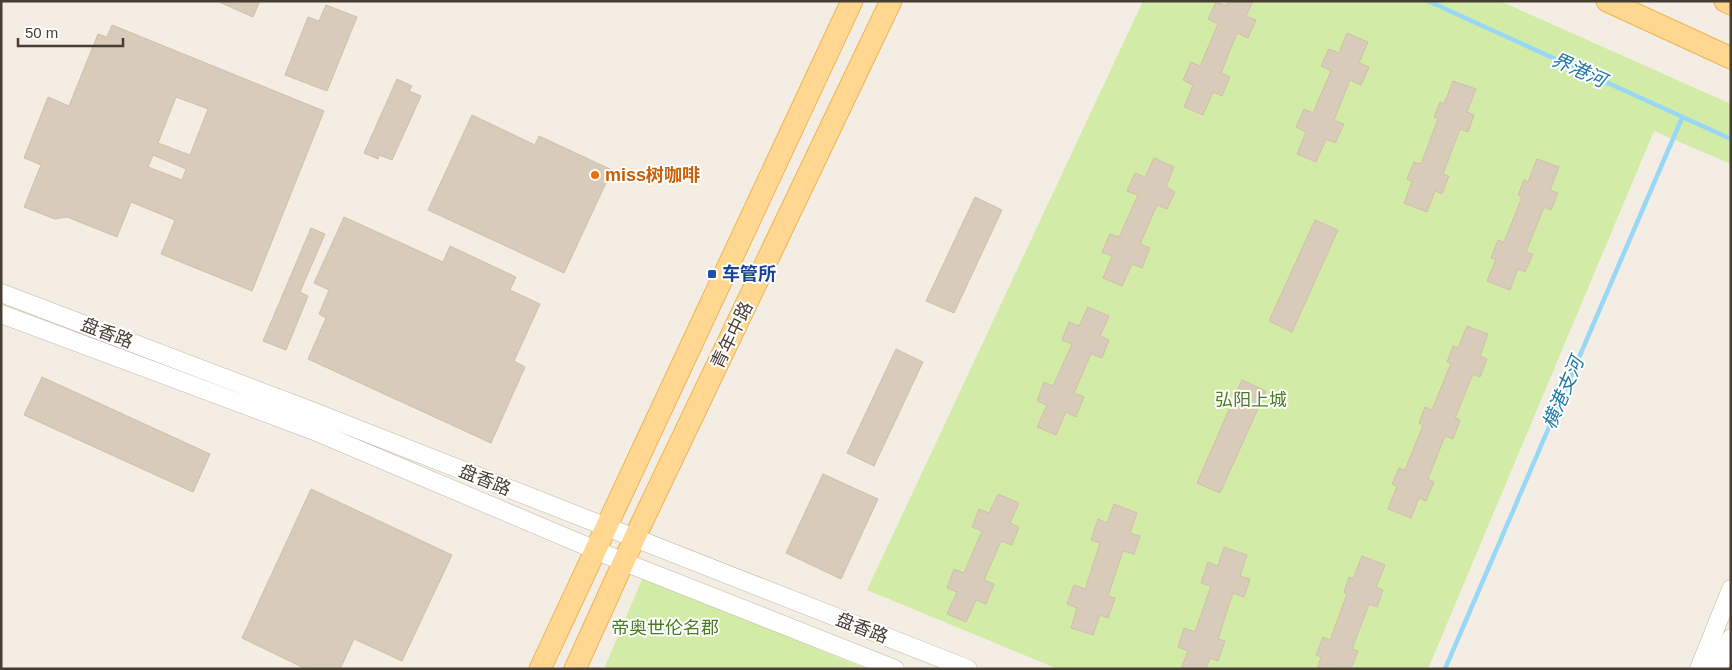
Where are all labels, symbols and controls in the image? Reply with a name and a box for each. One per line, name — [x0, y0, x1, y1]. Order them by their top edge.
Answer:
scale bar — [18, 15, 122, 47]
text: 50 m — [25, 24, 58, 41]
water label: 界港河 — [1549, 49, 1613, 93]
place label: miss树咖啡 — [605, 165, 700, 185]
marker: miss树咖啡 — [589, 169, 601, 181]
place label: 车管所 — [722, 264, 776, 284]
marker: 车管所 — [706, 268, 718, 280]
street label: 青年中路 — [707, 298, 757, 372]
street label: 盘香路 — [78, 314, 136, 352]
water label: 横港支河 — [1538, 350, 1589, 432]
park label: 弘阳上城 — [1215, 390, 1287, 410]
street label: 盘香路 — [456, 461, 514, 499]
street label: 盘香路 — [833, 609, 891, 647]
park label: 帝奥世伦名郡 — [611, 618, 719, 638]

